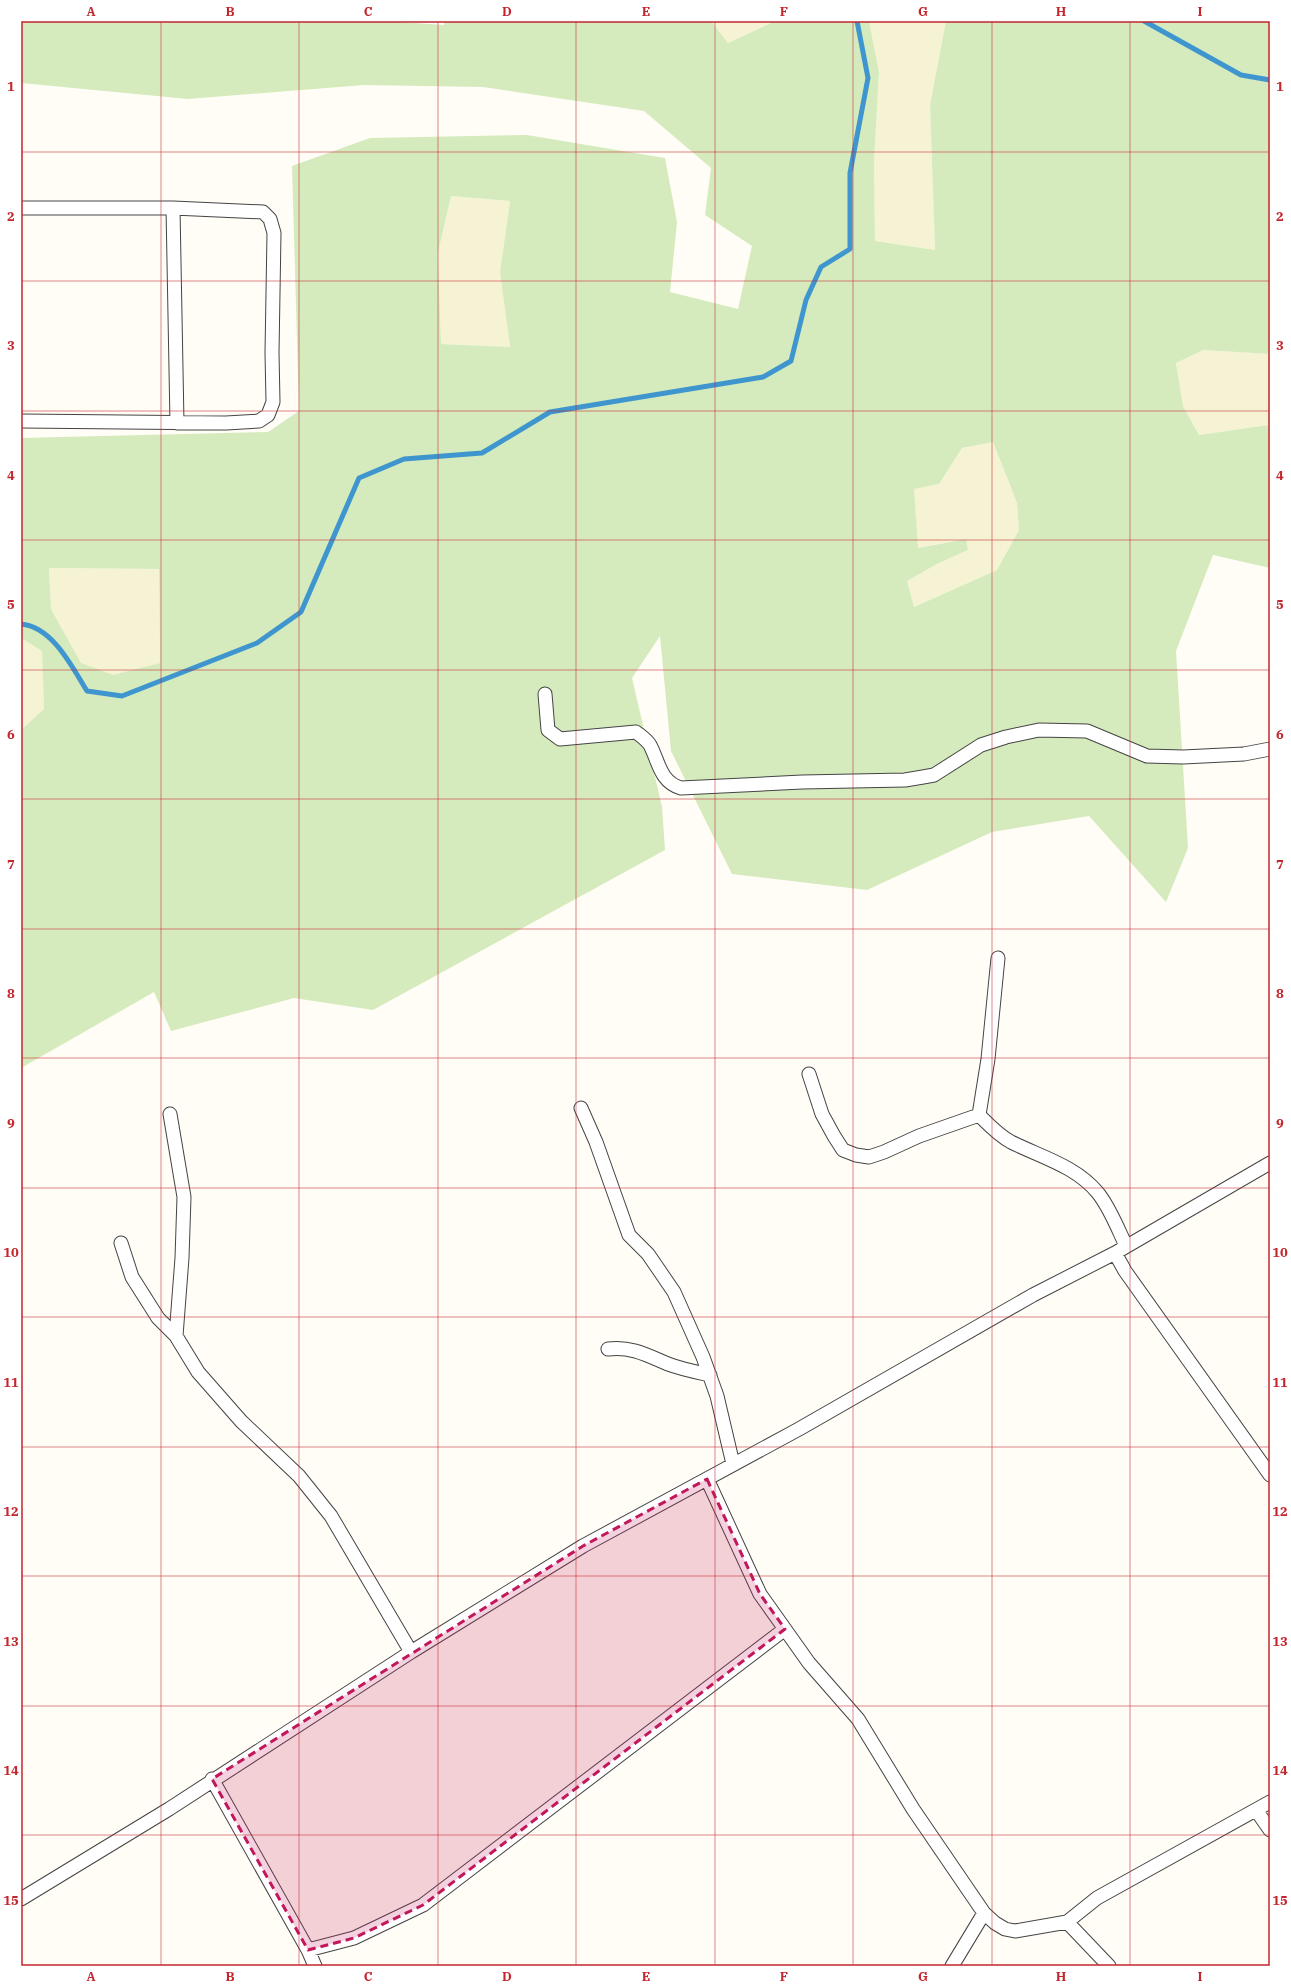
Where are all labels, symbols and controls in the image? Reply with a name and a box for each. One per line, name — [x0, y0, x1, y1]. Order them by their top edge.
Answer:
text: A — [86, 3, 96, 20]
text: B — [225, 3, 235, 20]
text: C — [364, 3, 373, 20]
text: D — [502, 3, 512, 20]
text: E — [642, 3, 650, 20]
text: F — [780, 3, 788, 20]
text: G — [918, 3, 928, 20]
text: H — [1056, 3, 1067, 20]
text: I — [1198, 3, 1203, 20]
text: 1 — [7, 78, 15, 95]
text: 1 — [1276, 78, 1284, 95]
text: 2 — [7, 208, 15, 225]
text: 2 — [1276, 208, 1284, 225]
text: 3 — [7, 337, 15, 354]
text: 3 — [1276, 337, 1284, 354]
text: 4 — [7, 467, 15, 484]
text: 4 — [1276, 467, 1284, 484]
text: 5 — [7, 596, 15, 613]
text: 5 — [1276, 596, 1284, 613]
text: 6 — [7, 726, 15, 743]
text: 6 — [1276, 726, 1284, 743]
text: 7 — [7, 856, 15, 873]
text: 7 — [1276, 856, 1284, 873]
text: 8 — [7, 985, 15, 1002]
text: 8 — [1276, 985, 1284, 1002]
text: 9 — [7, 1115, 15, 1132]
text: 9 — [1276, 1115, 1284, 1132]
text: 10 — [3, 1244, 19, 1261]
text: 10 — [1272, 1244, 1288, 1261]
text: 11 — [3, 1374, 19, 1391]
text: 11 — [1272, 1374, 1288, 1391]
text: 12 — [3, 1503, 19, 1520]
text: 12 — [1272, 1503, 1288, 1520]
text: 13 — [3, 1633, 19, 1650]
text: 13 — [1272, 1633, 1288, 1650]
text: 14 — [3, 1762, 19, 1779]
text: 14 — [1272, 1762, 1288, 1779]
text: 15 — [3, 1892, 19, 1909]
text: 15 — [1272, 1892, 1288, 1909]
text: A — [86, 1968, 96, 1985]
text: B — [225, 1968, 235, 1985]
text: C — [364, 1968, 373, 1985]
text: D — [502, 1968, 512, 1985]
text: E — [642, 1968, 650, 1985]
text: F — [780, 1968, 788, 1985]
text: G — [918, 1968, 928, 1985]
text: H — [1056, 1968, 1067, 1985]
text: I — [1198, 1968, 1203, 1985]

